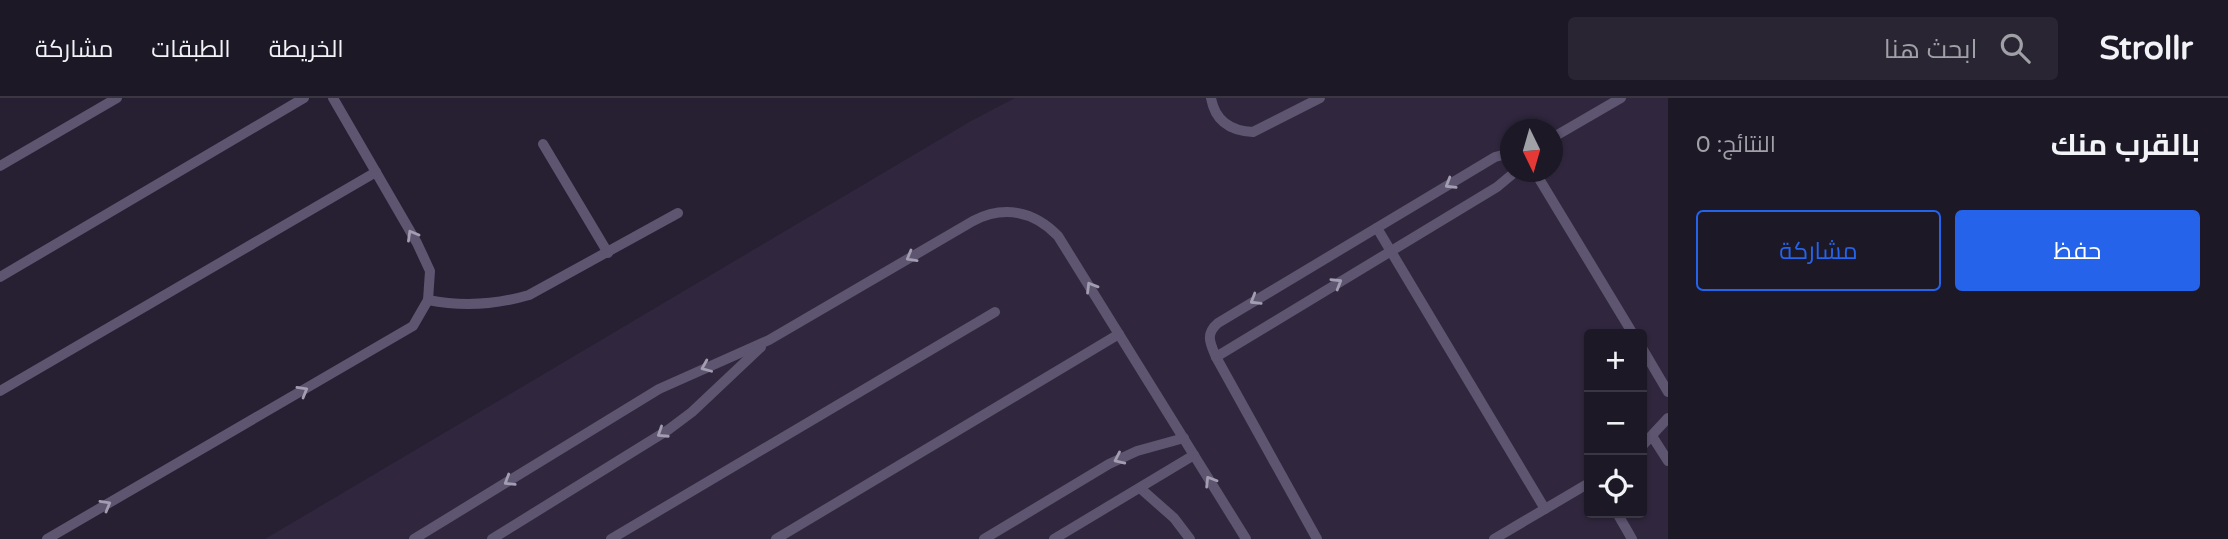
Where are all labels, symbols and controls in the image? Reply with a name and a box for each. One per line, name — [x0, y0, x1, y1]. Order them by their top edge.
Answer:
search box — [1568, 17, 2058, 80]
icon: search — [1996, 29, 2034, 67]
text: Strollr — [2100, 29, 2193, 68]
text: ابحث هنا — [1884, 34, 1978, 65]
text: مشاركة — [35, 35, 113, 64]
text: الطبقات — [151, 35, 231, 64]
text: الخريطة — [269, 35, 344, 64]
north arrow — [1500, 119, 1563, 182]
text: بالقرب منك — [2051, 127, 2200, 164]
text: النتائج: 0 — [1696, 131, 1776, 159]
one-way arrow — [1445, 175, 1458, 188]
button: مشاركة — [1696, 210, 1941, 291]
button: حفظ — [1955, 210, 2200, 291]
one-way arrow — [407, 230, 420, 242]
one-way arrow — [905, 249, 918, 262]
one-way arrow — [1329, 279, 1342, 292]
one-way arrow — [1086, 282, 1099, 295]
one-way arrow — [1250, 292, 1263, 305]
map controls — [1584, 329, 1647, 518]
button: + — [1584, 329, 1647, 392]
one-way arrow — [701, 359, 713, 373]
one-way arrow — [295, 386, 308, 399]
button: − — [1584, 392, 1647, 455]
one-way arrow — [657, 425, 670, 438]
one-way arrow — [1114, 451, 1126, 465]
button: locate — [1584, 455, 1647, 518]
one-way arrow — [504, 472, 517, 485]
one-way arrow — [1205, 476, 1218, 489]
one-way arrow — [98, 500, 111, 513]

